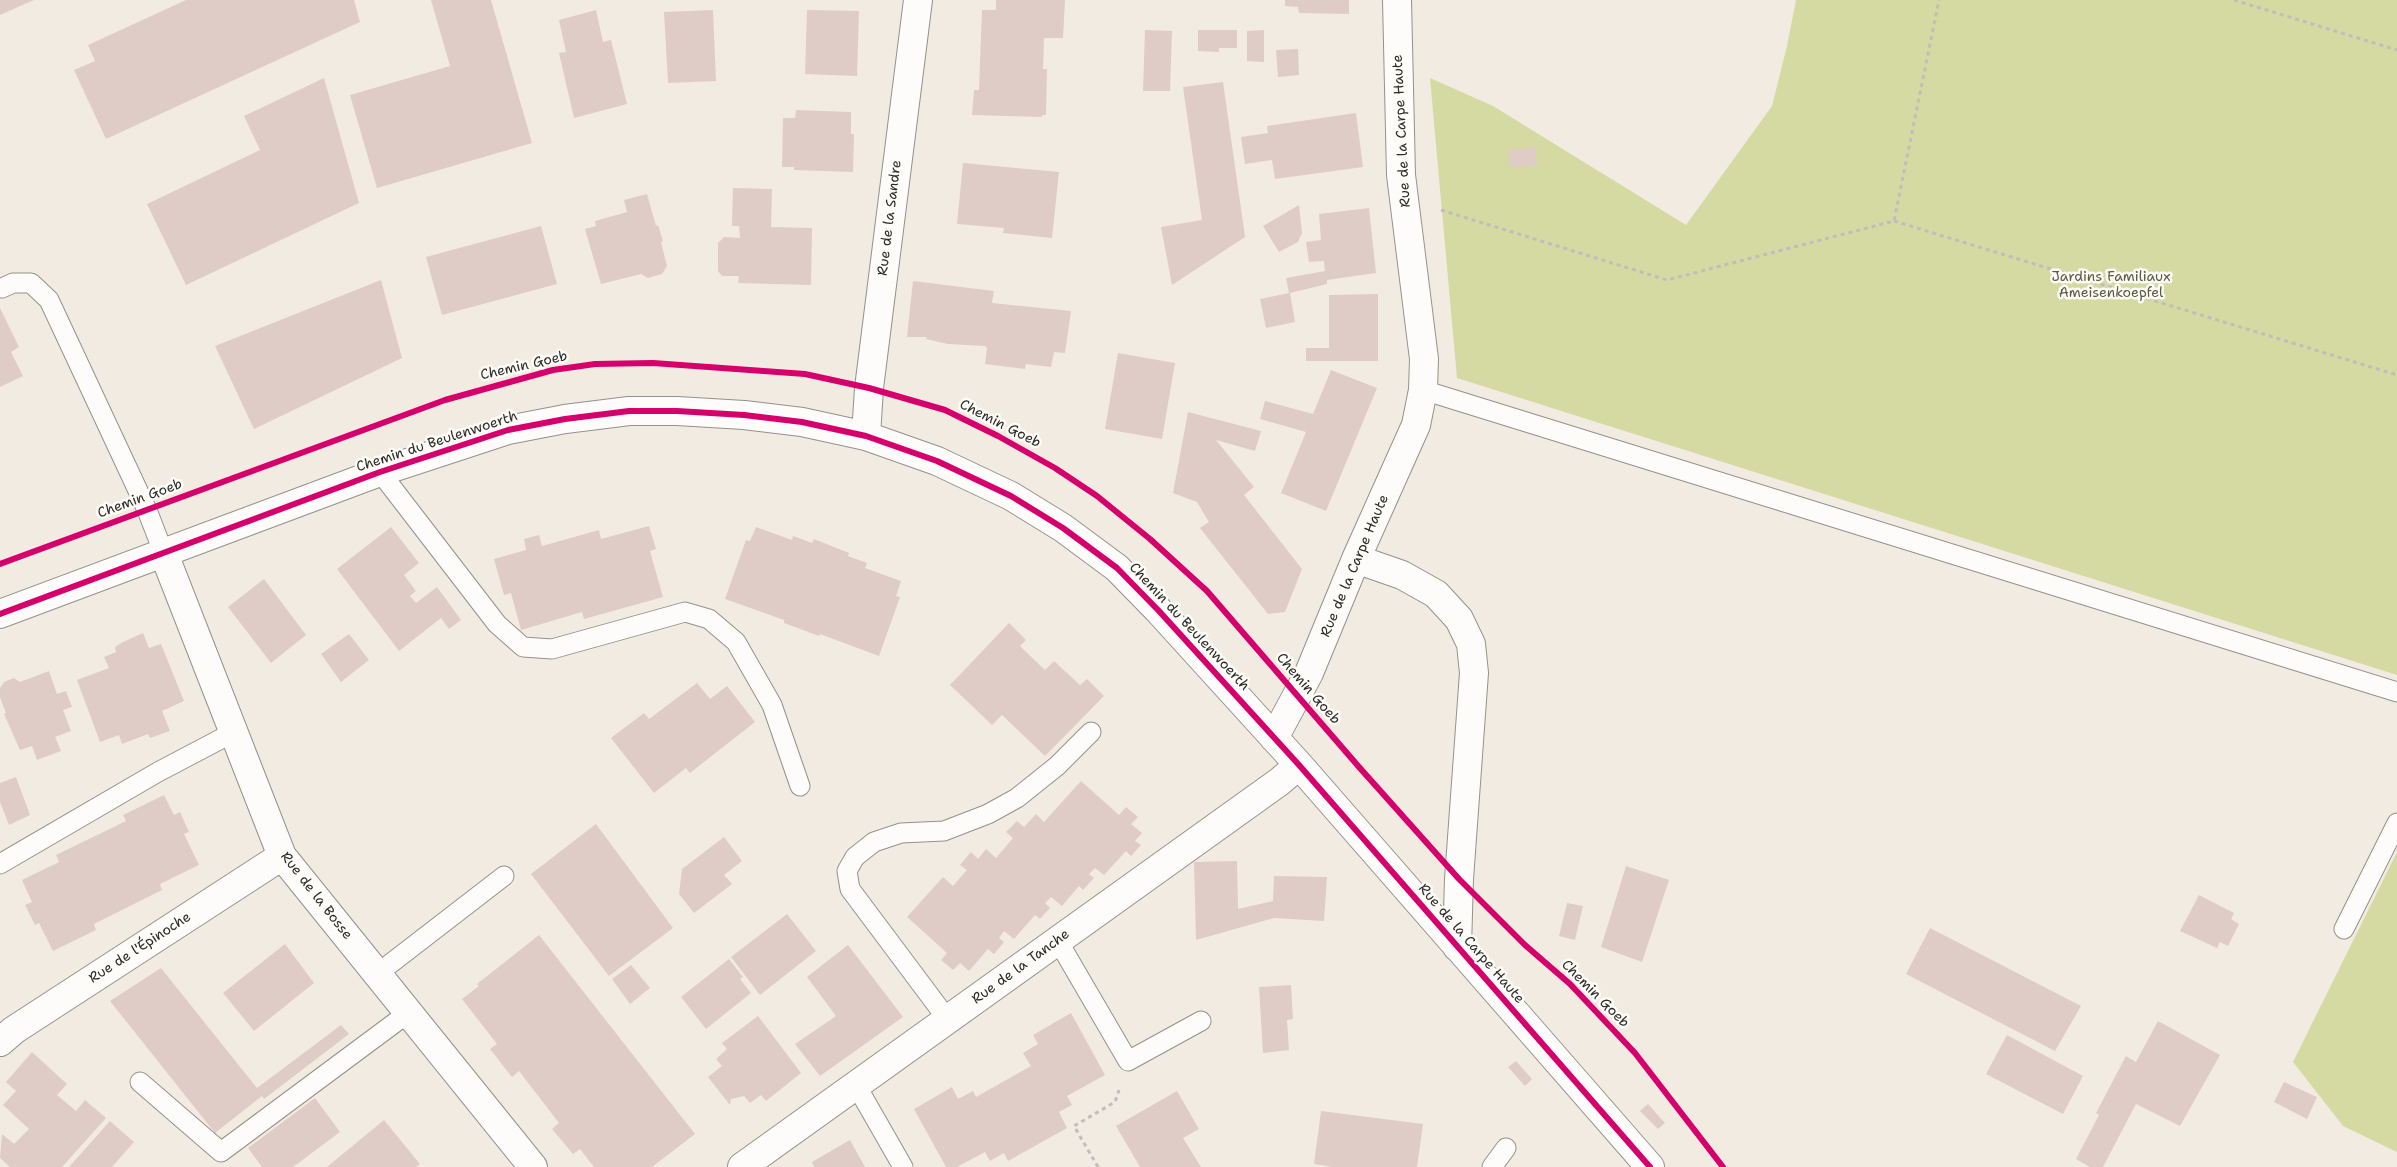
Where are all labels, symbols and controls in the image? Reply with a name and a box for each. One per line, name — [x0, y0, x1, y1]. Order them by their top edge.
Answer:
street label: Rue de la Carpe Haute — [1390, 54, 1414, 208]
street label: Rue de la Sandre — [875, 159, 905, 277]
park label: Jardins Familiaux Ameisenkoepfel — [2051, 269, 2171, 302]
street label: Chemin Goeb — [479, 348, 569, 384]
street label: Chemin Goeb — [957, 396, 1043, 452]
street label: Chemin du Beulenwoerth — [354, 408, 520, 476]
street label: Chemin Goeb — [95, 476, 185, 522]
street label: Rue de la Carpe Haute — [1317, 492, 1393, 640]
street label: Chemin du Beulenwoerth — [1125, 560, 1253, 694]
street label: Chemin Goeb — [1272, 650, 1344, 728]
street label: Rue de la Bosse — [276, 849, 356, 943]
street label: Rue de la Carpe Haute — [1414, 881, 1528, 1007]
street label: Rue de l'Épinoche — [86, 909, 194, 987]
street label: Rue de la Tanche — [969, 926, 1073, 1008]
street label: Chemin Goeb — [1558, 957, 1632, 1031]

